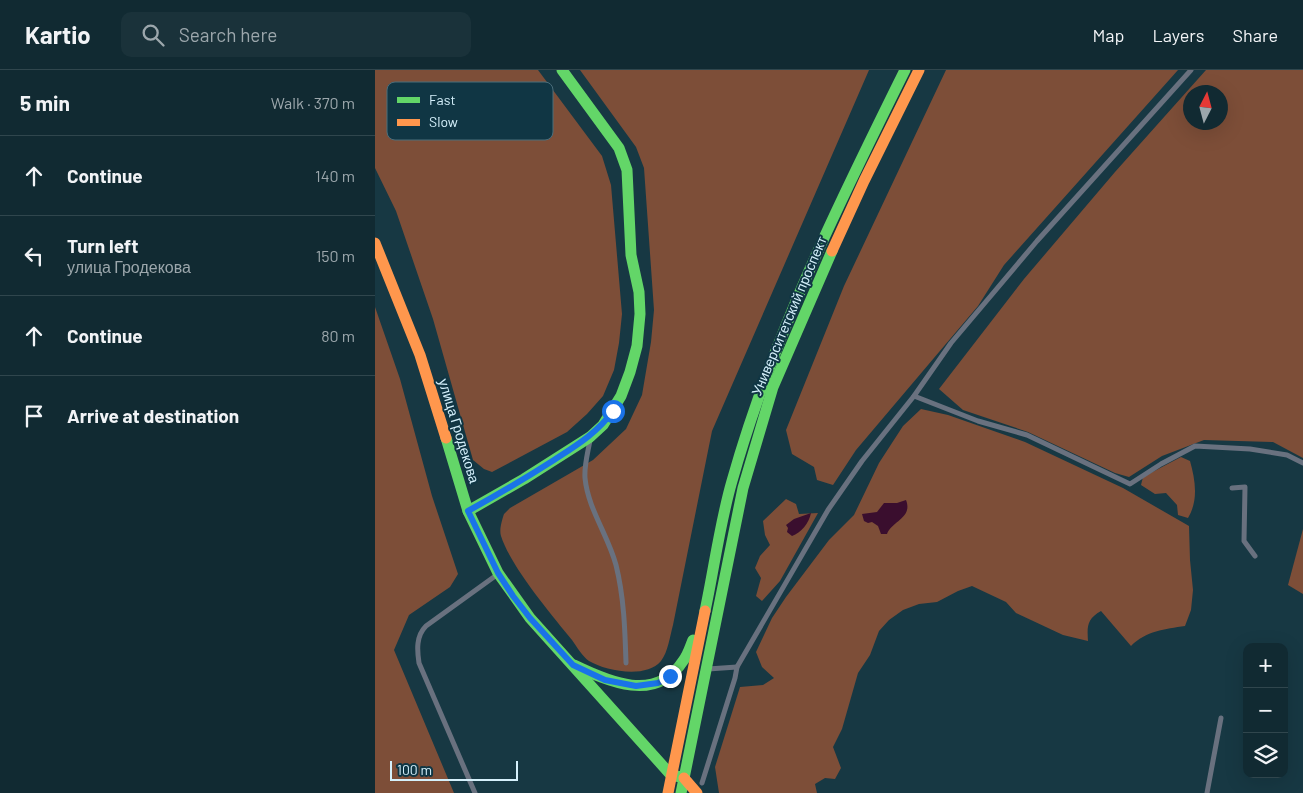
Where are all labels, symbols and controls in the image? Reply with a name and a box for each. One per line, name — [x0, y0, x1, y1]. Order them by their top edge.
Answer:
search box — [121, 12, 471, 57]
text: Kartio — [25, 20, 91, 49]
icon: search — [139, 21, 167, 49]
text: Search here — [179, 23, 277, 46]
text: Map — [1092, 24, 1124, 46]
text: Layers — [1152, 24, 1205, 46]
text: Share — [1233, 24, 1278, 46]
legend — [387, 82, 553, 140]
north arrow — [1183, 85, 1228, 130]
text: 5 min — [20, 90, 70, 115]
text: Fast — [429, 91, 455, 108]
text: Walk · 370 m — [271, 93, 355, 112]
text: Slow — [429, 113, 458, 130]
icon: ahead — [20, 162, 48, 190]
text: Continue — [67, 164, 143, 187]
text: 140 m — [315, 166, 355, 185]
street label: Университетский проспект — [747, 233, 830, 398]
text: Turn left — [67, 234, 138, 257]
icon: left — [20, 242, 48, 270]
text: 150 m — [316, 246, 355, 265]
text: улица Гродекова — [67, 257, 191, 276]
icon: ahead — [20, 322, 48, 350]
text: Continue — [67, 324, 143, 347]
text: 80 m — [321, 326, 355, 345]
street label: улица Гродекова — [435, 377, 484, 485]
route start — [602, 400, 625, 423]
icon: arrive — [20, 402, 48, 430]
text: Arrive at destination — [67, 404, 239, 427]
map controls — [1243, 643, 1288, 778]
button: + — [1243, 643, 1288, 688]
route end — [659, 665, 682, 688]
button: − — [1243, 688, 1288, 733]
button: layers — [1243, 733, 1288, 778]
scale bar — [390, 758, 517, 781]
text: 100 m — [397, 761, 432, 778]

